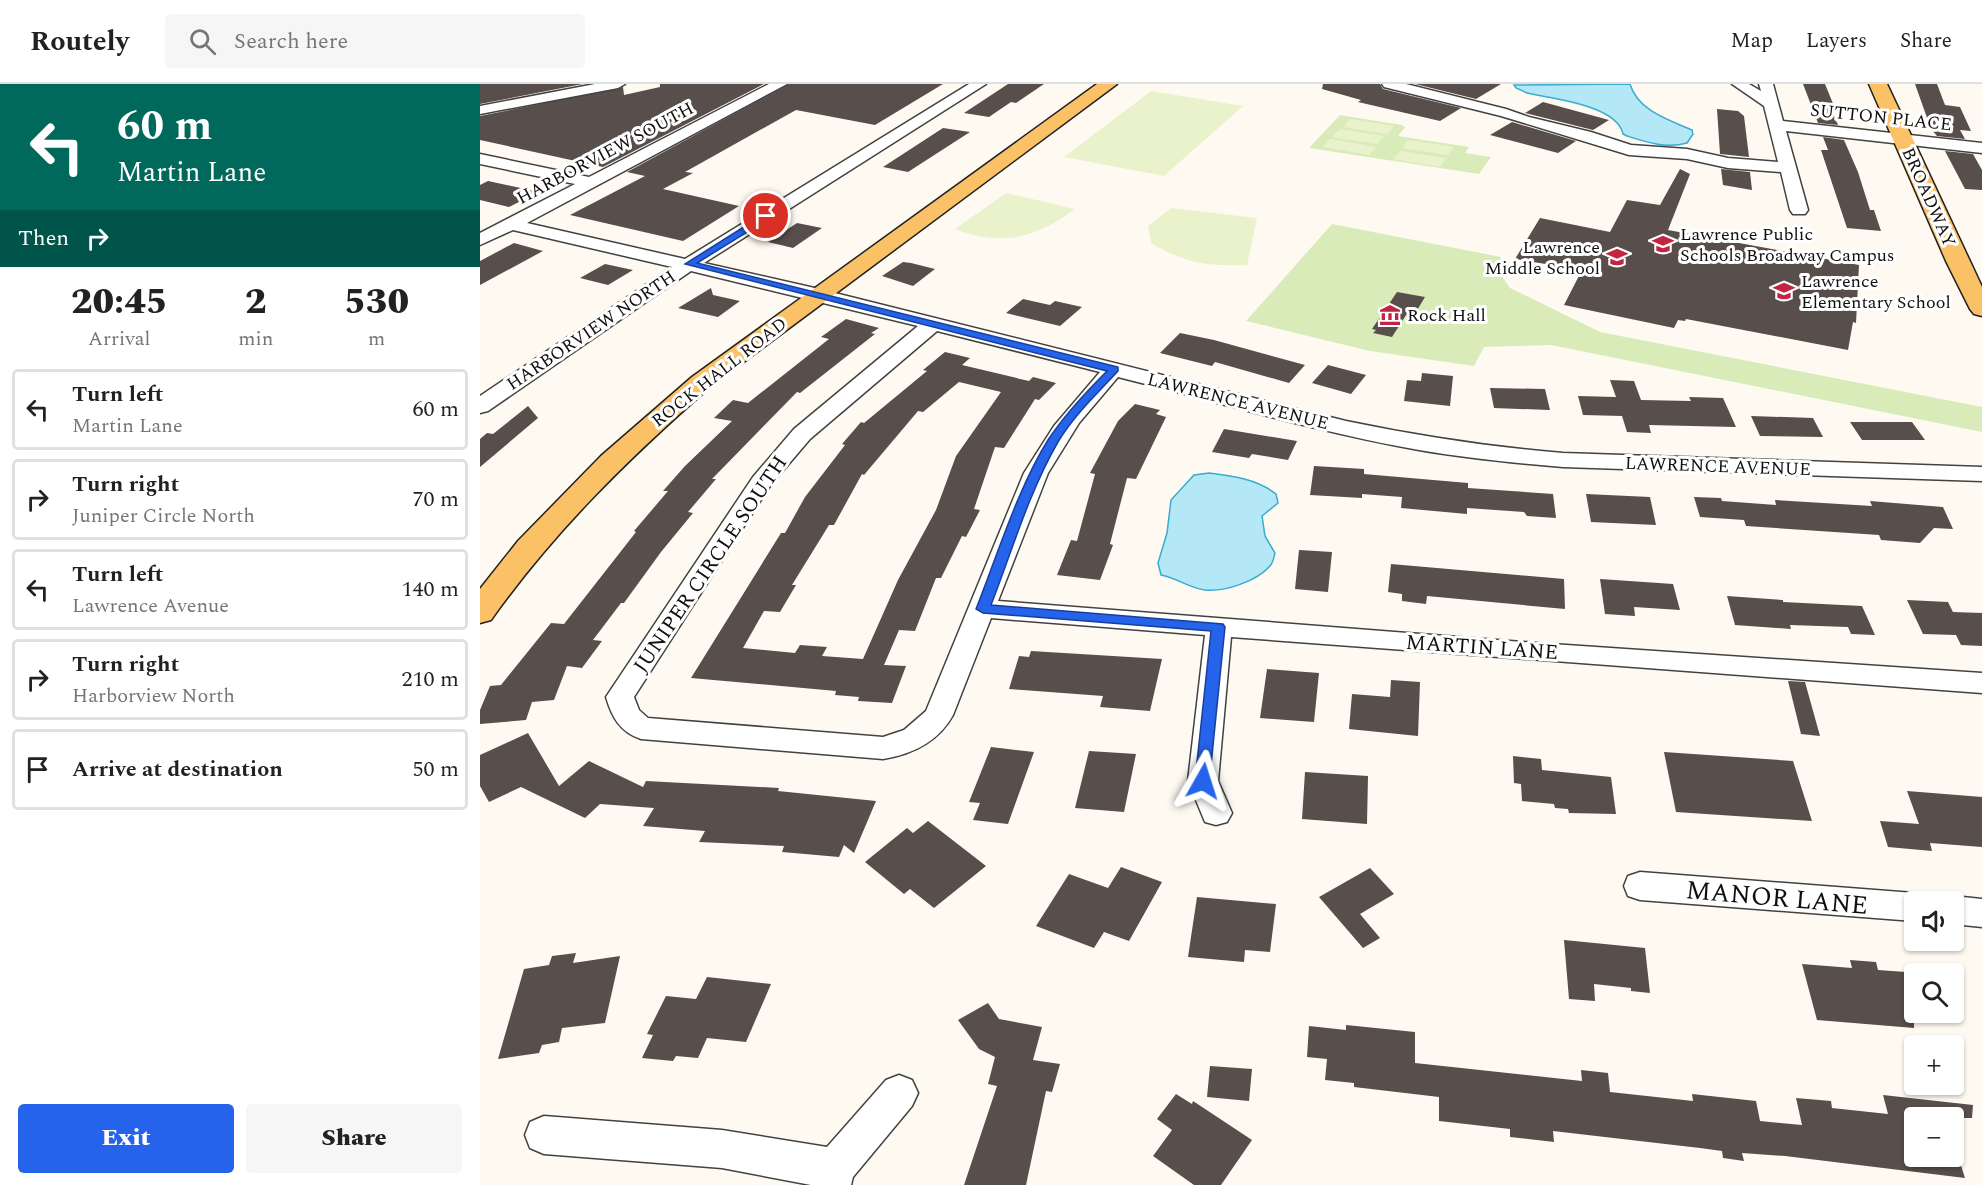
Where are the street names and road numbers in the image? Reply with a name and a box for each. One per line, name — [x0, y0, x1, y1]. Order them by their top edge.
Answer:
street label: HARBORVIEW SOUTH — [512, 95, 699, 212]
street label: SUTTON PLACE — [1809, 97, 1953, 138]
street label: BROADWAY — [1895, 143, 1963, 252]
street label: HARBORVIEW NORTH — [501, 264, 681, 397]
street label: ROCK HALL ROAD — [646, 311, 793, 434]
street label: LAWRENCE AVENUE — [1144, 366, 1331, 437]
street label: JUNIPER CIRCLE SOUTH — [626, 449, 796, 680]
street label: LAWRENCE AVENUE — [1624, 450, 1812, 483]
street label: MARTIN LANE — [1405, 627, 1559, 669]
street label: MANOR LANE — [1684, 870, 1870, 926]

